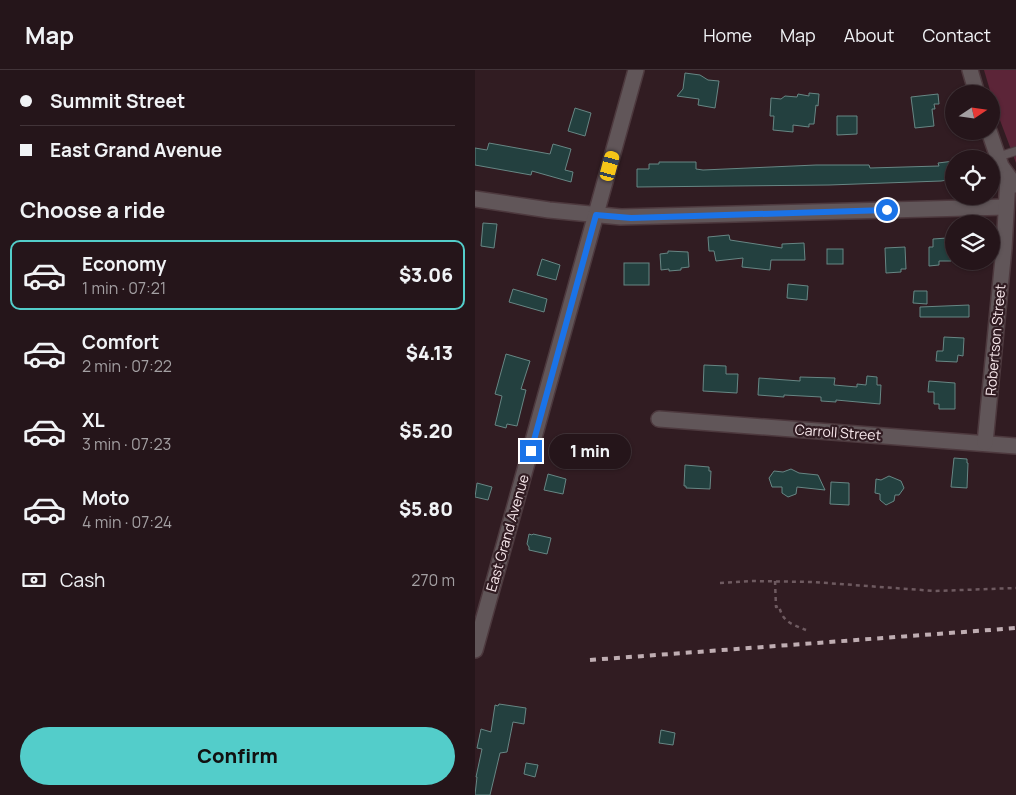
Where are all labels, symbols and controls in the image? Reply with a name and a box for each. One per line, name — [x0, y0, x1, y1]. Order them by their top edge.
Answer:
text: Map — [25, 18, 74, 51]
text: Home — [703, 23, 752, 47]
text: Map — [780, 23, 816, 47]
text: About — [844, 23, 894, 47]
text: Contact — [922, 23, 991, 47]
north arrow — [945, 85, 1000, 140]
map controls — [945, 85, 1000, 270]
text: Summit Street — [50, 88, 185, 114]
text: East Grand Avenue — [50, 137, 222, 163]
car — [598, 150, 621, 182]
button: locate — [945, 150, 1000, 205]
text: Choose a ride — [20, 195, 165, 225]
route start — [876, 199, 898, 221]
button: layers — [945, 215, 1000, 270]
text: Economy — [82, 251, 166, 277]
icon: car — [22, 253, 67, 298]
text: $3.06 — [399, 262, 453, 288]
text: 1 min · 07:21 — [82, 277, 166, 299]
street label: Robertson Street — [981, 283, 1009, 397]
text: Comfort — [82, 329, 159, 355]
icon: car — [22, 331, 67, 376]
text: $4.13 — [406, 340, 453, 366]
text: 2 min · 07:22 — [82, 355, 172, 377]
text: XL — [82, 407, 105, 433]
icon: car — [22, 409, 67, 454]
text: $5.20 — [399, 418, 453, 444]
street label: Carroll Street — [794, 420, 882, 445]
text: 3 min · 07:23 — [82, 433, 171, 455]
callout: 1 min — [549, 434, 631, 468]
route end — [520, 440, 542, 462]
text: 1 min — [570, 440, 610, 462]
street label: East Grand Avenue — [481, 472, 533, 594]
text: Moto — [82, 485, 129, 511]
icon: car — [22, 487, 67, 532]
text: $5.80 — [399, 496, 453, 522]
text: 4 min · 07:24 — [82, 511, 172, 533]
icon: cash — [20, 566, 48, 594]
text: Cash — [60, 567, 105, 593]
text: 270 m — [411, 569, 455, 591]
button: Confirm — [20, 727, 455, 785]

